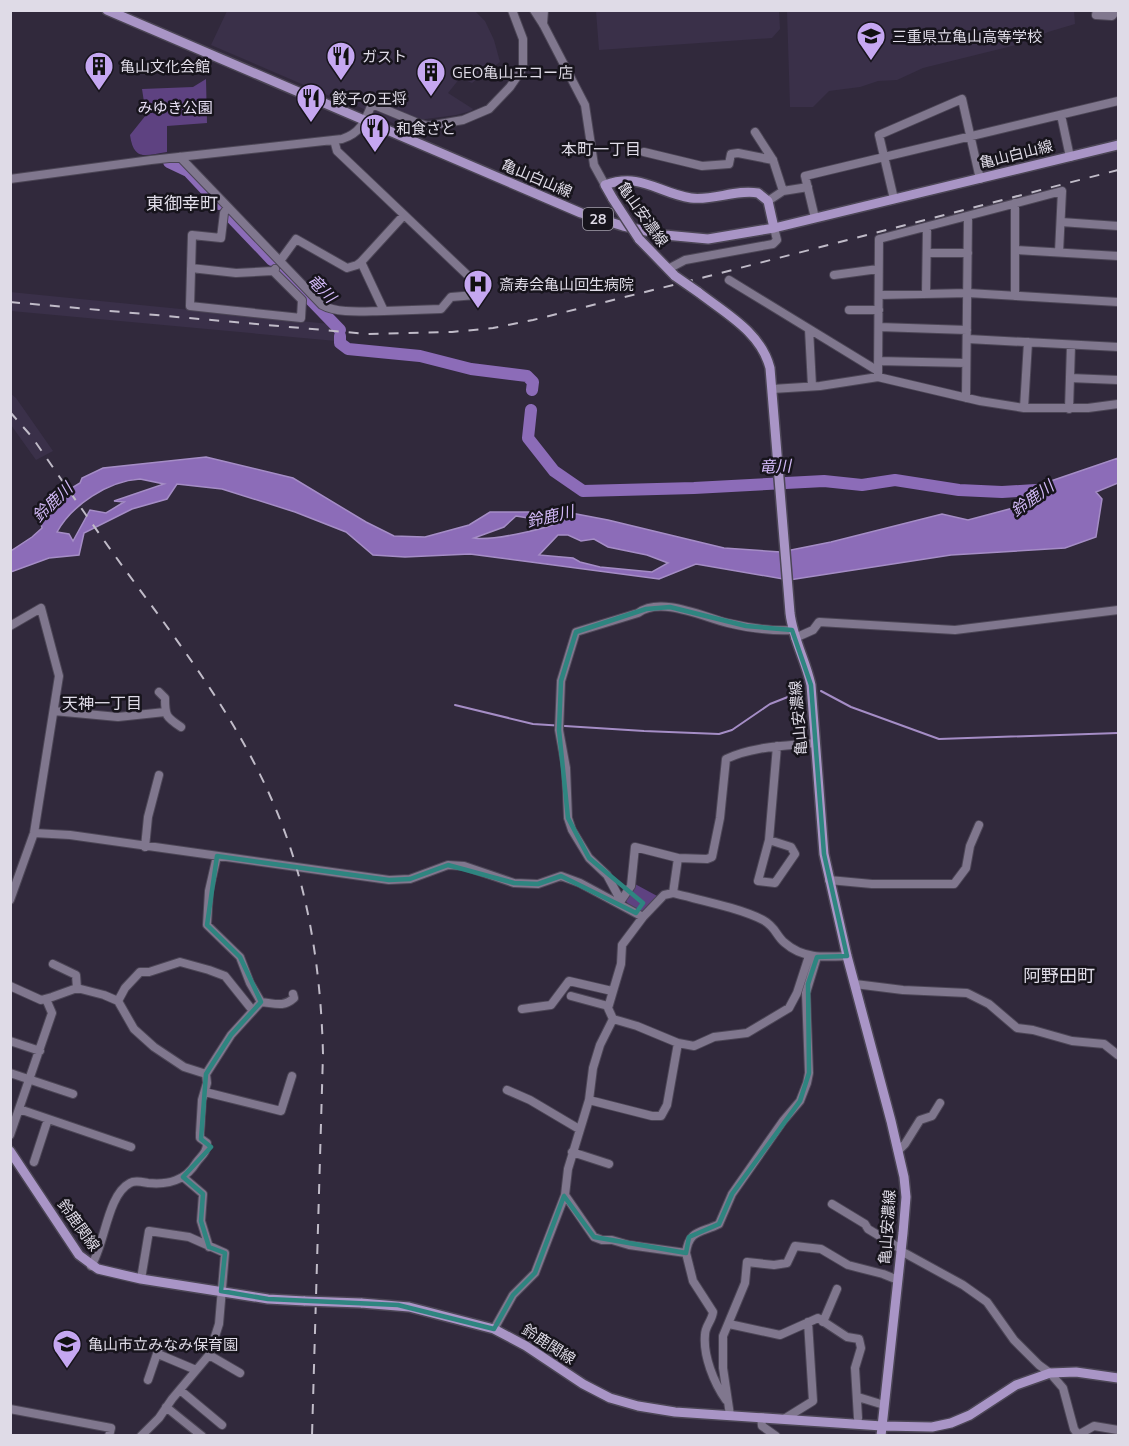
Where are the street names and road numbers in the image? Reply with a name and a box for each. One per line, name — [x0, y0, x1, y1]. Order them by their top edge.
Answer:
street label: 亀山白山線 — [977, 136, 1055, 172]
street label: 亀山白山線 — [499, 155, 575, 201]
street label: 亀山安濃線 — [614, 178, 672, 250]
road number: 28 — [583, 208, 613, 230]
street label: 亀山安濃線 — [785, 680, 811, 756]
street label: 亀山安濃線 — [875, 1189, 899, 1265]
street label: 鈴鹿関線 — [54, 1195, 104, 1255]
street label: 鈴鹿関線 — [519, 1320, 579, 1368]

